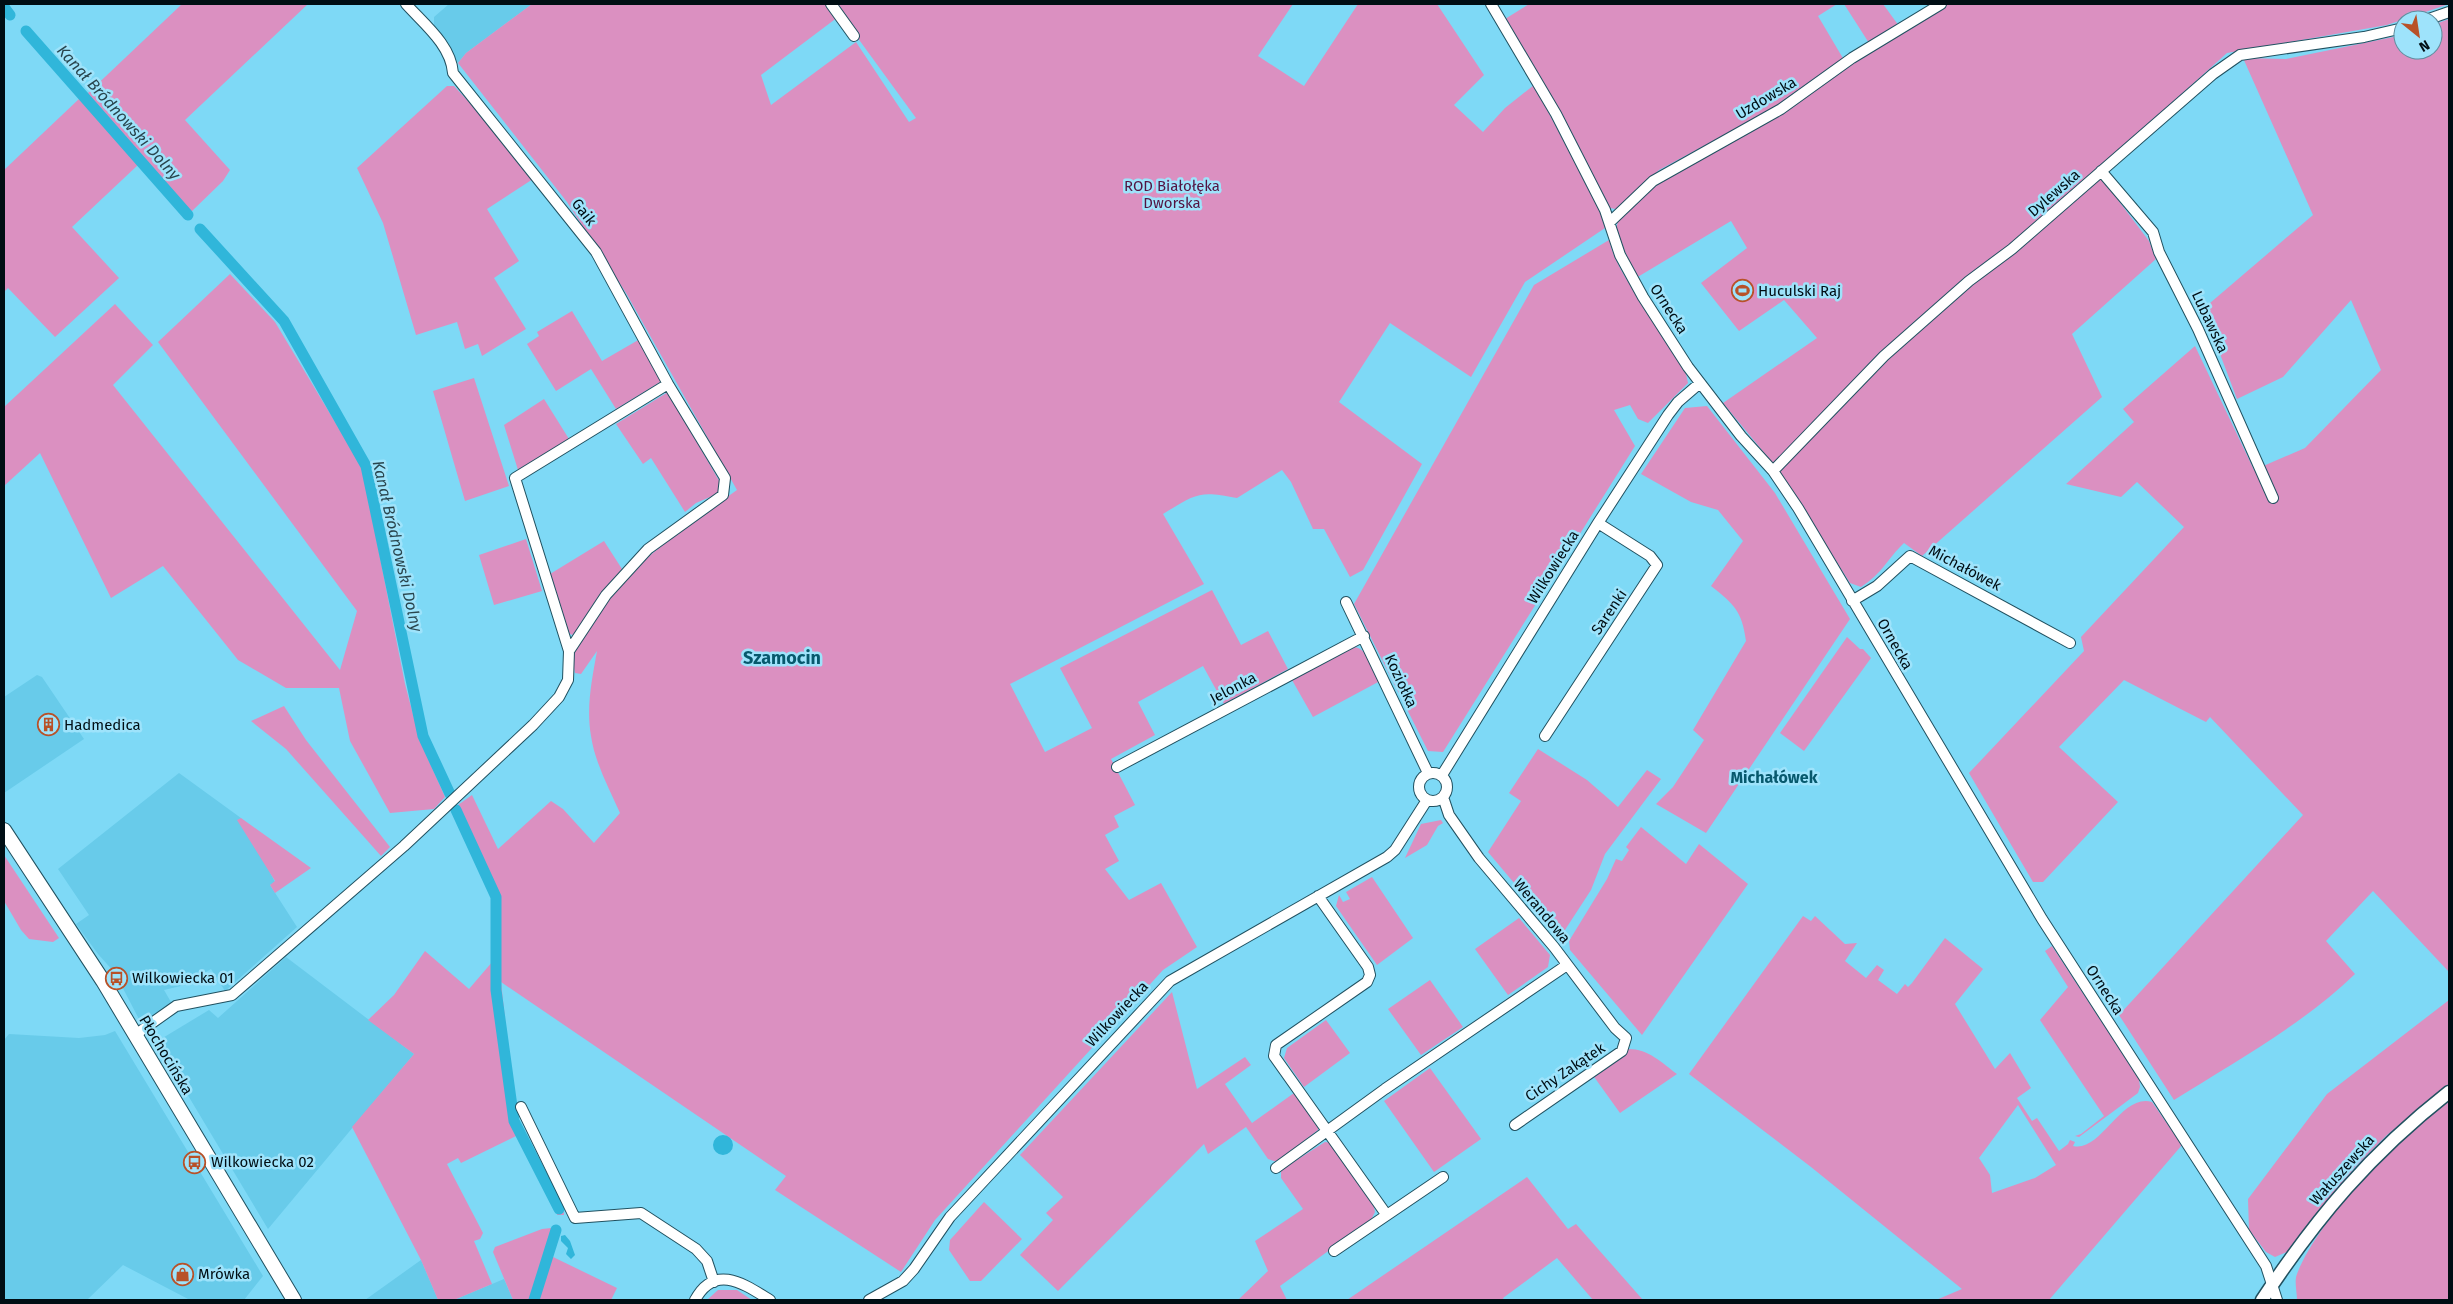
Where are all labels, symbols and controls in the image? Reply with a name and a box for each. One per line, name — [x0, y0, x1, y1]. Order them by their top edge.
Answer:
north arrow — [2393, 10, 2443, 60]
text: N — [2416, 36, 2433, 56]
water label: Kanał Bródnowski Dolny — [53, 41, 185, 185]
street label: Uzdowska — [1732, 73, 1800, 123]
street label: Dylewska — [2024, 166, 2084, 220]
park label: ROD Białołęka Dworska — [1124, 177, 1220, 212]
street label: Gaik — [568, 195, 600, 229]
sports icon: Huculski Raj — [1730, 279, 1754, 303]
street label: Ornecka — [1646, 281, 1692, 337]
place label: Huculski Raj — [1758, 282, 1841, 300]
street label: Lubawska — [2188, 288, 2232, 356]
water label: Kanał Bródnowski Dolny — [369, 459, 427, 635]
street label: Wilkowiecka — [1523, 527, 1583, 607]
street label: Michałówek — [1926, 541, 2005, 595]
street label: Sarenki — [1587, 586, 1631, 638]
street label: Ornecka — [1873, 615, 1917, 673]
district label: Szamocin — [743, 647, 821, 669]
street label: Koziołka — [1381, 651, 1421, 711]
street label: Jelonka — [1207, 668, 1259, 708]
building icon: Hadmedica — [36, 713, 60, 737]
place label: Hadmedica — [64, 716, 141, 734]
district label: Michałówek — [1730, 768, 1818, 787]
street label: Werandowa — [1510, 875, 1574, 947]
street label: Ornecka — [2082, 962, 2128, 1018]
bus stop icon: Wilkowiecka 01 — [104, 966, 128, 990]
place label: Wilkowiecka 01 — [132, 969, 234, 987]
street label: Wilkowiecka — [1082, 977, 1152, 1051]
street label: Płochocińska — [135, 1012, 197, 1098]
street label: Cichy Zakątek — [1522, 1039, 1609, 1105]
street label: Wałuszewska — [2306, 1131, 2378, 1209]
bus stop icon: Wilkowiecka 02 — [183, 1150, 207, 1174]
place label: Wilkowiecka 02 — [211, 1153, 314, 1171]
shop icon: Mrówka — [170, 1262, 194, 1286]
place label: Mrówka — [198, 1265, 250, 1283]

